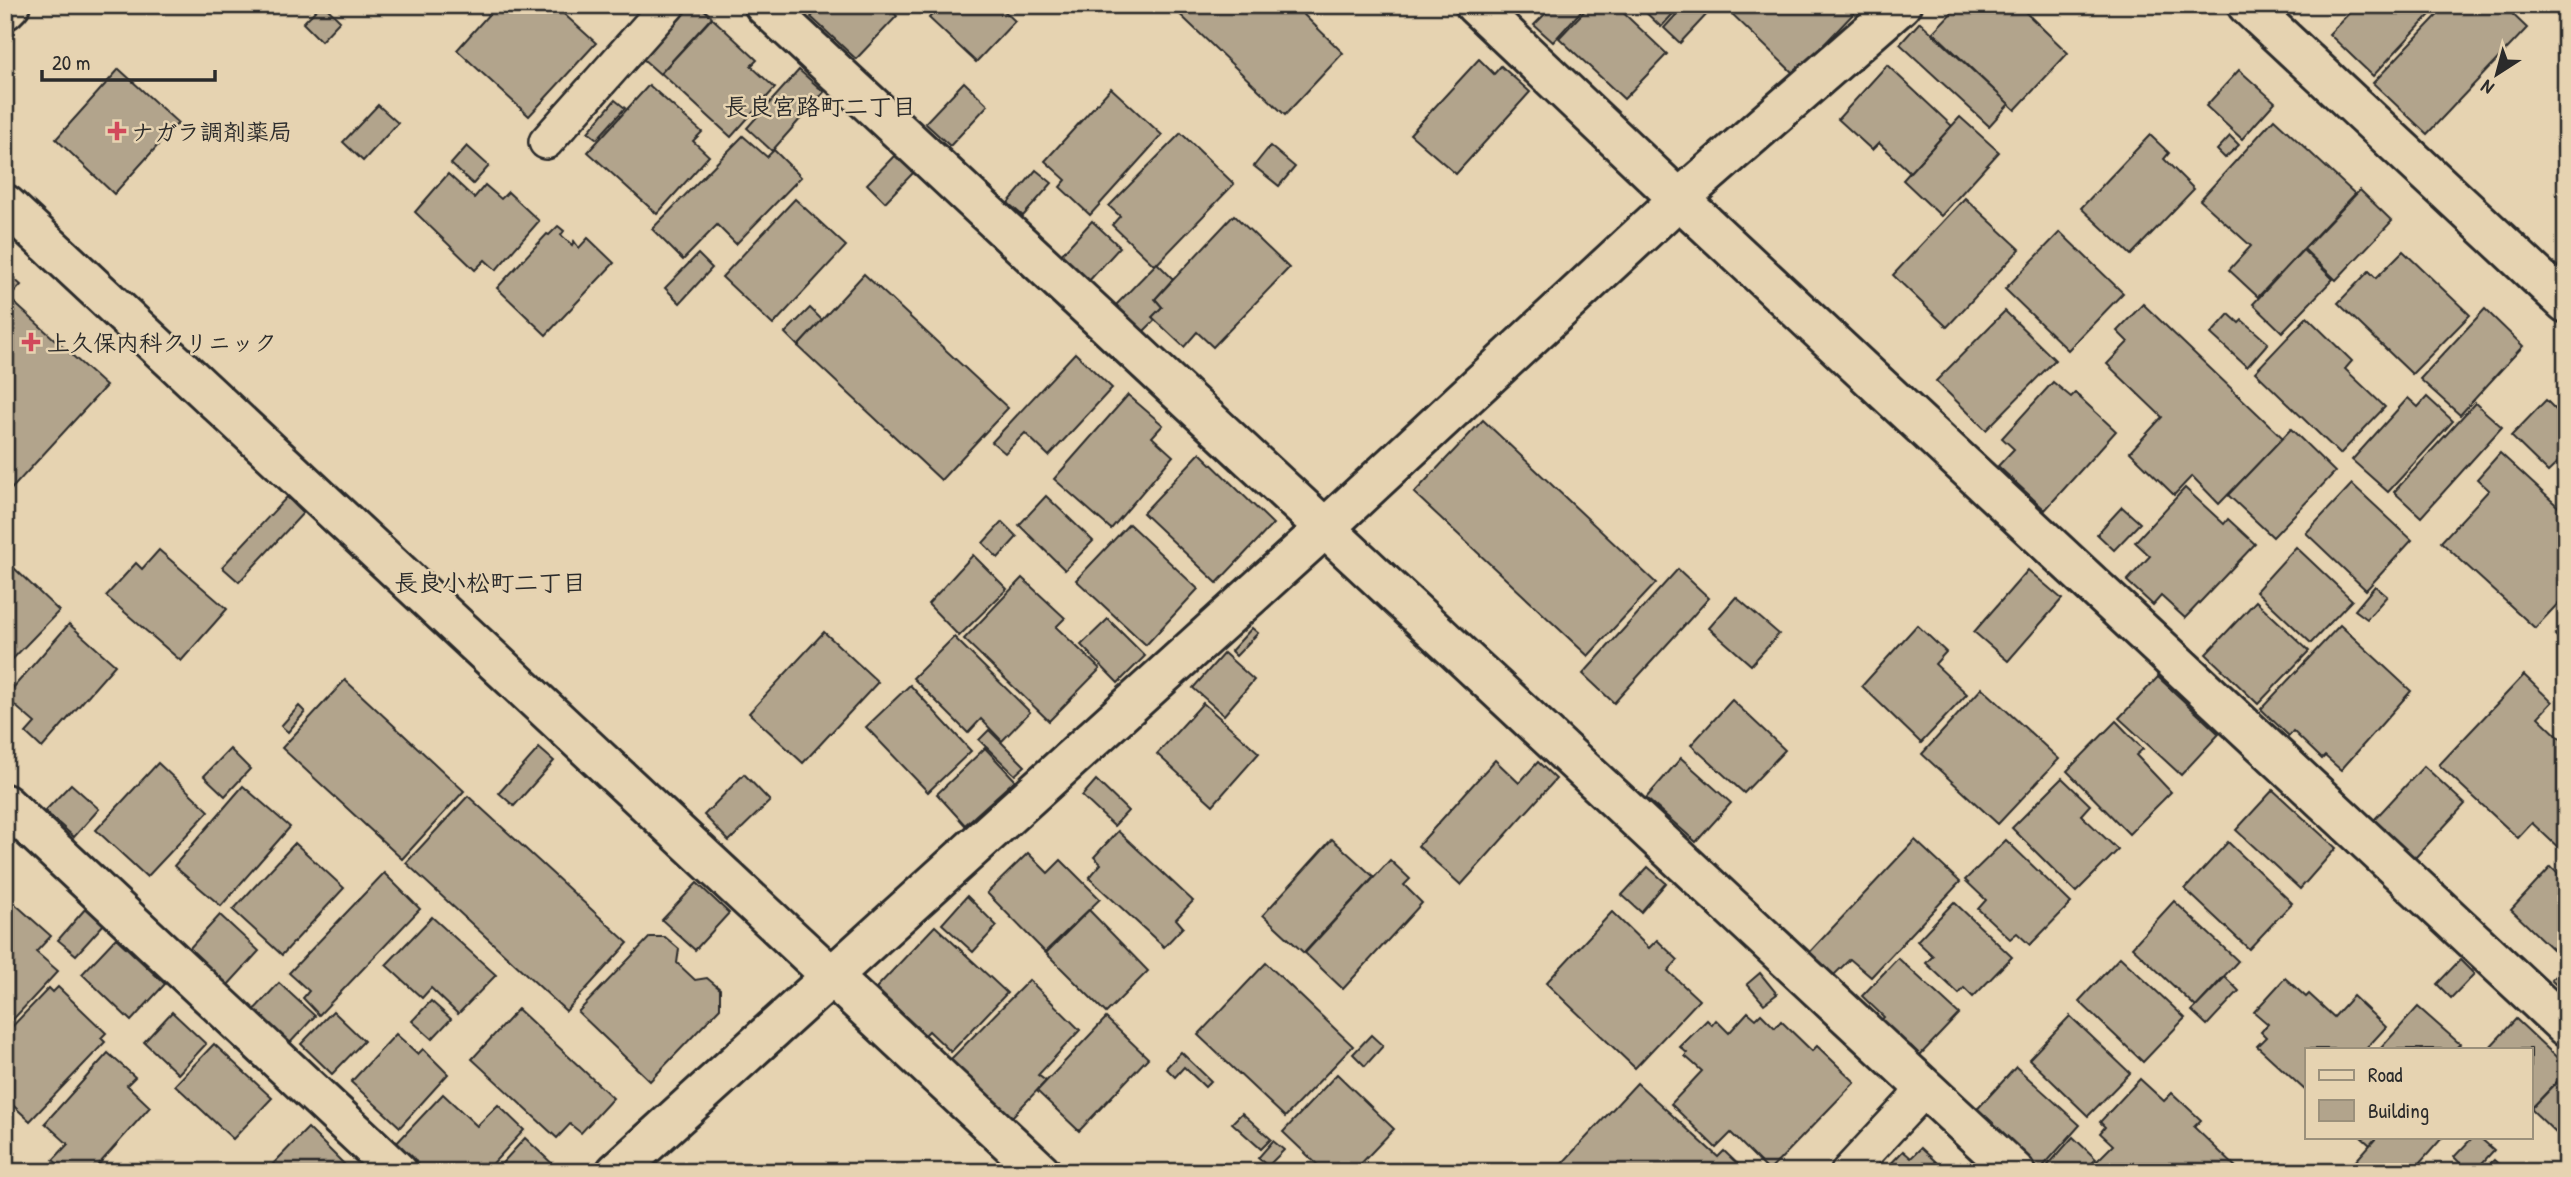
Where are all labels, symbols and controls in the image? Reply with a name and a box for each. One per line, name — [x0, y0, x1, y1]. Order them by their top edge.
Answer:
scale bar — [42, 38, 215, 82]
north arrow — [2462, 38, 2532, 108]
text: 20 m — [52, 48, 90, 77]
text: N — [2475, 74, 2499, 101]
district label: 長良宮路町二丁目 — [724, 90, 916, 122]
place label: ナガラ調剤薬局 — [131, 116, 292, 147]
marker: ナガラ調剤薬局 — [109, 123, 125, 139]
place label: 上久保内科クリニック — [47, 327, 277, 358]
marker: 上久保内科クリニック — [21, 332, 41, 352]
district label: 長良小松町二丁目 — [394, 566, 586, 598]
legend — [2305, 1048, 2532, 1138]
text: Road — [2368, 1060, 2402, 1089]
text: Building — [2368, 1096, 2429, 1125]

